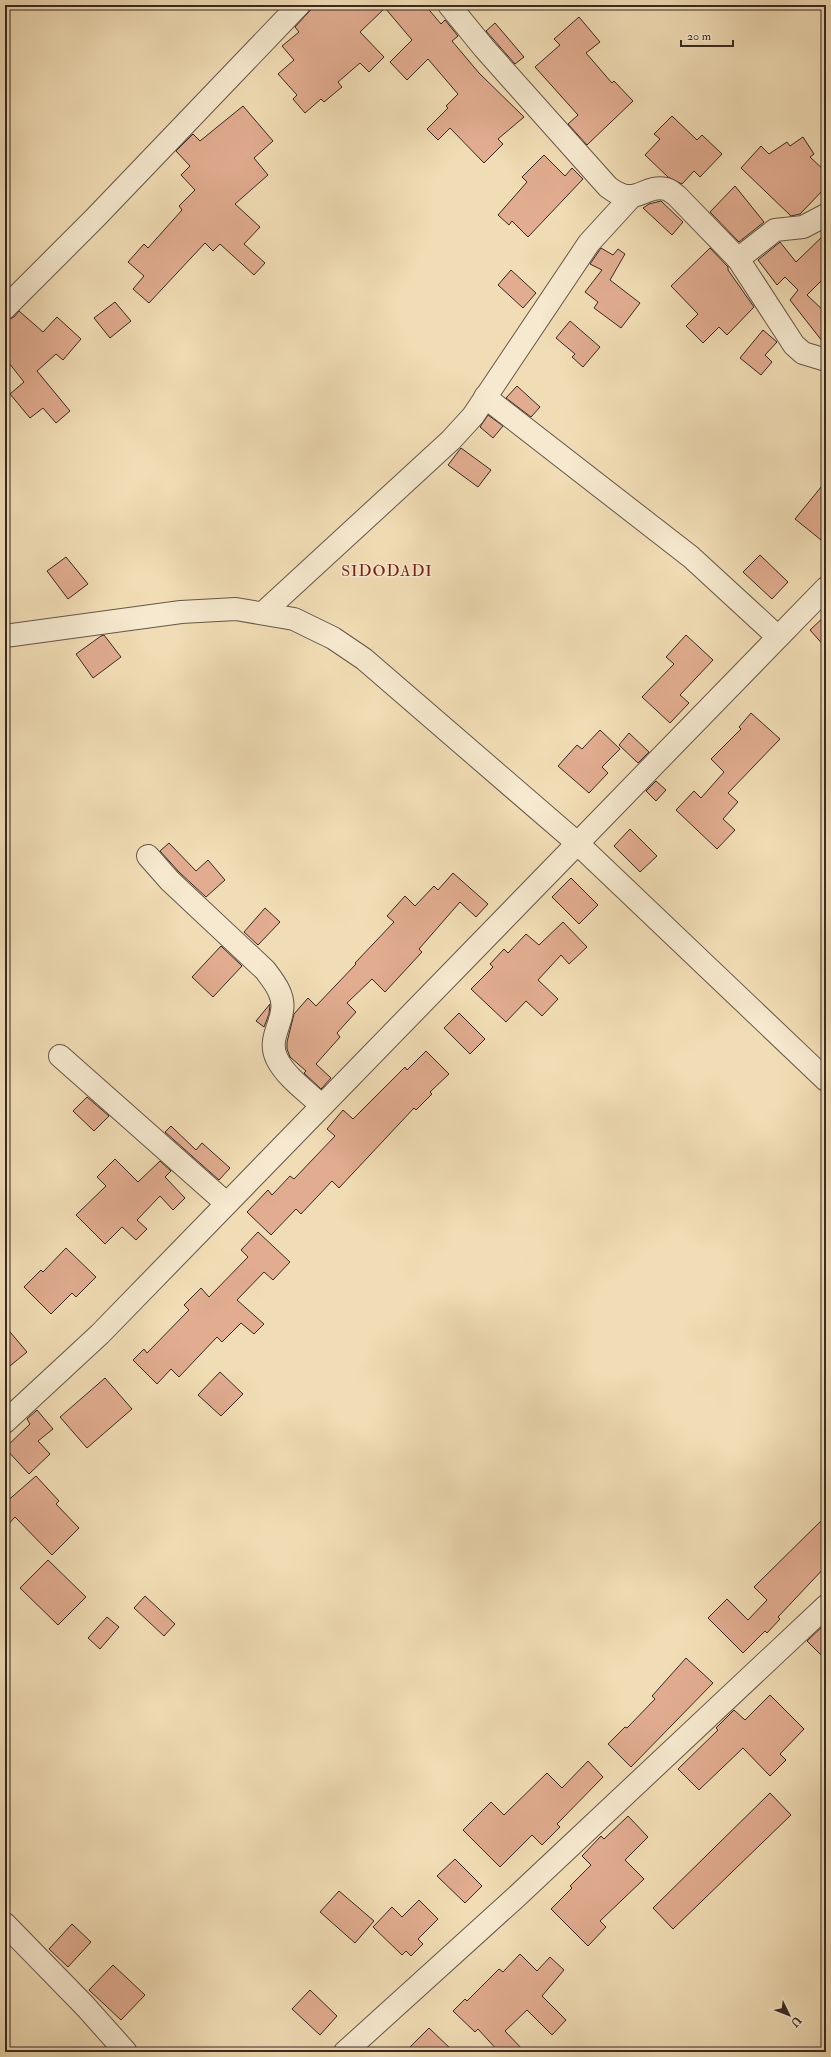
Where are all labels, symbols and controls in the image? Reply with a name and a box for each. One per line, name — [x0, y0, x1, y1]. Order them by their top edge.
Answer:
scale bar — [681, 22, 733, 48]
text: 20 m — [687, 29, 712, 44]
district label: SIDODADI — [341, 561, 433, 581]
north arrow — [769, 1995, 809, 2035]
text: U — [788, 2014, 804, 2030]

